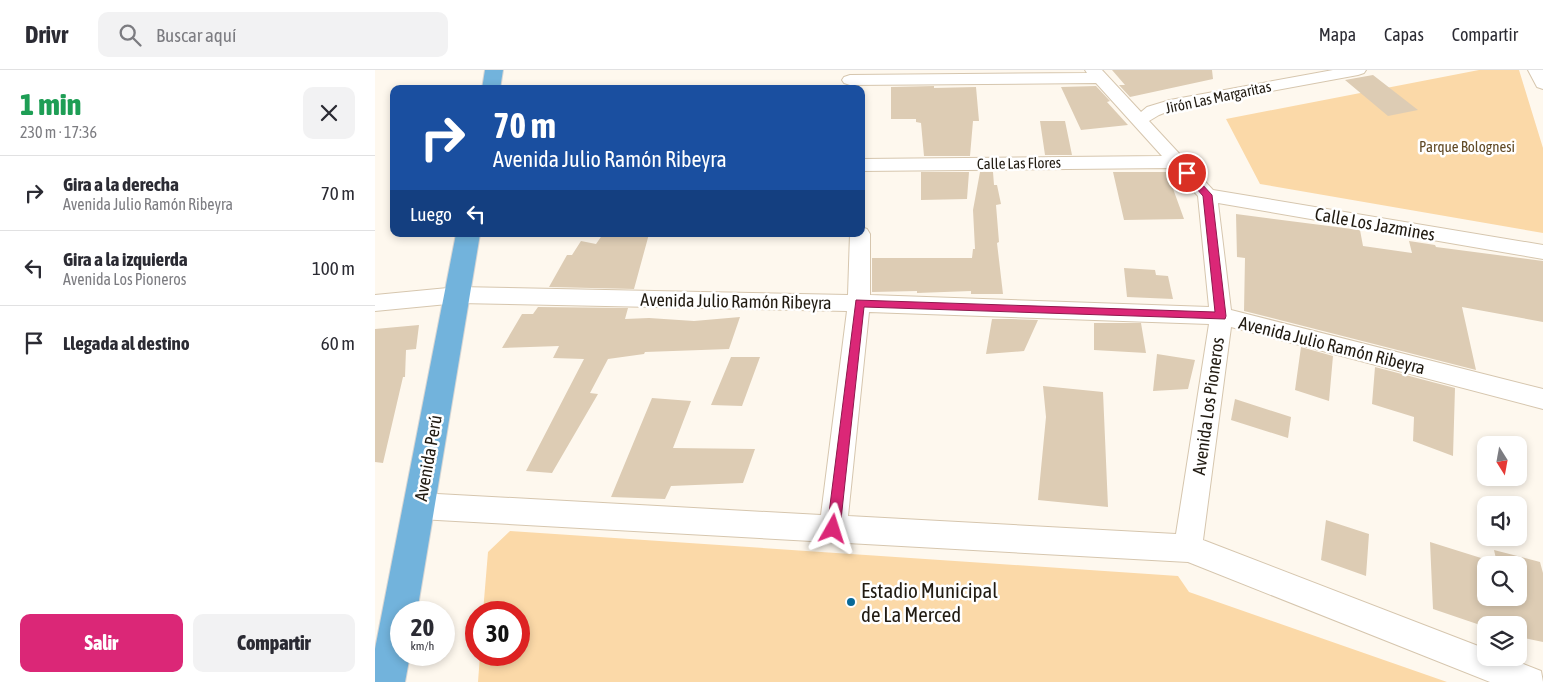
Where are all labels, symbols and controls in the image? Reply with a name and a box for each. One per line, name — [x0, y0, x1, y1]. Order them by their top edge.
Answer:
search box — [98, 12, 448, 57]
text: Drivr — [25, 21, 68, 48]
icon: search — [116, 21, 144, 49]
text: Buscar aquí — [156, 24, 236, 46]
text: Mapa — [1319, 24, 1356, 45]
text: Capas — [1384, 24, 1424, 45]
text: Compartir — [1452, 24, 1518, 45]
street label: Jirón Las Margaritas — [1164, 77, 1272, 117]
text: 1 min — [20, 87, 81, 121]
button: close — [303, 87, 355, 139]
icon: right — [410, 105, 475, 170]
text: 70 m — [493, 105, 556, 145]
text: 230 m · 17:36 — [20, 123, 97, 141]
park label: Parque Bolognesi — [1419, 138, 1515, 155]
text: Avenida Julio Ramón Ribeyra — [493, 146, 727, 172]
pin — [1166, 152, 1208, 194]
street label: Calle Las Flores — [977, 154, 1061, 172]
icon: arrive — [1173, 159, 1201, 187]
text: Gira a la derecha — [63, 173, 179, 195]
icon: right — [20, 179, 48, 207]
text: 70 m — [321, 182, 355, 204]
text: Avenida Julio Ramón Ribeyra — [63, 195, 233, 213]
icon: left — [462, 200, 490, 228]
text: Luego — [410, 203, 452, 225]
street label: Calle Los Jazmines — [1313, 203, 1437, 245]
text: Gira a la izquierda — [63, 248, 188, 270]
icon: left — [20, 254, 48, 282]
text: 100 m — [312, 257, 355, 279]
text: Avenida Los Pioneros — [63, 270, 186, 288]
street label: Avenida Julio Ramón Ribeyra — [640, 289, 832, 313]
street label: Avenida Julio Ramón Ribeyra — [1237, 312, 1427, 378]
icon: arrive — [20, 329, 48, 357]
text: Llegada al destino — [63, 332, 190, 354]
text: 60 m — [321, 332, 355, 354]
street label: Avenida Los Pioneros — [1188, 336, 1228, 476]
street label: Avenida Perú — [410, 413, 446, 503]
north arrow — [1477, 436, 1527, 486]
map controls — [1477, 436, 1527, 666]
button: sound — [1477, 496, 1527, 546]
position arrow — [806, 502, 858, 554]
button: search — [1477, 556, 1527, 606]
place label: Estadio Municipal de La Merced — [861, 578, 998, 626]
marker: Estadio Municipal de La Merced — [845, 596, 857, 608]
speed limit sign: 30 — [465, 601, 530, 666]
text: 20 — [411, 613, 434, 641]
button: Salir — [20, 614, 183, 672]
button: Compartir — [193, 614, 355, 672]
button: layers — [1477, 616, 1527, 666]
text: km/h — [411, 639, 434, 653]

